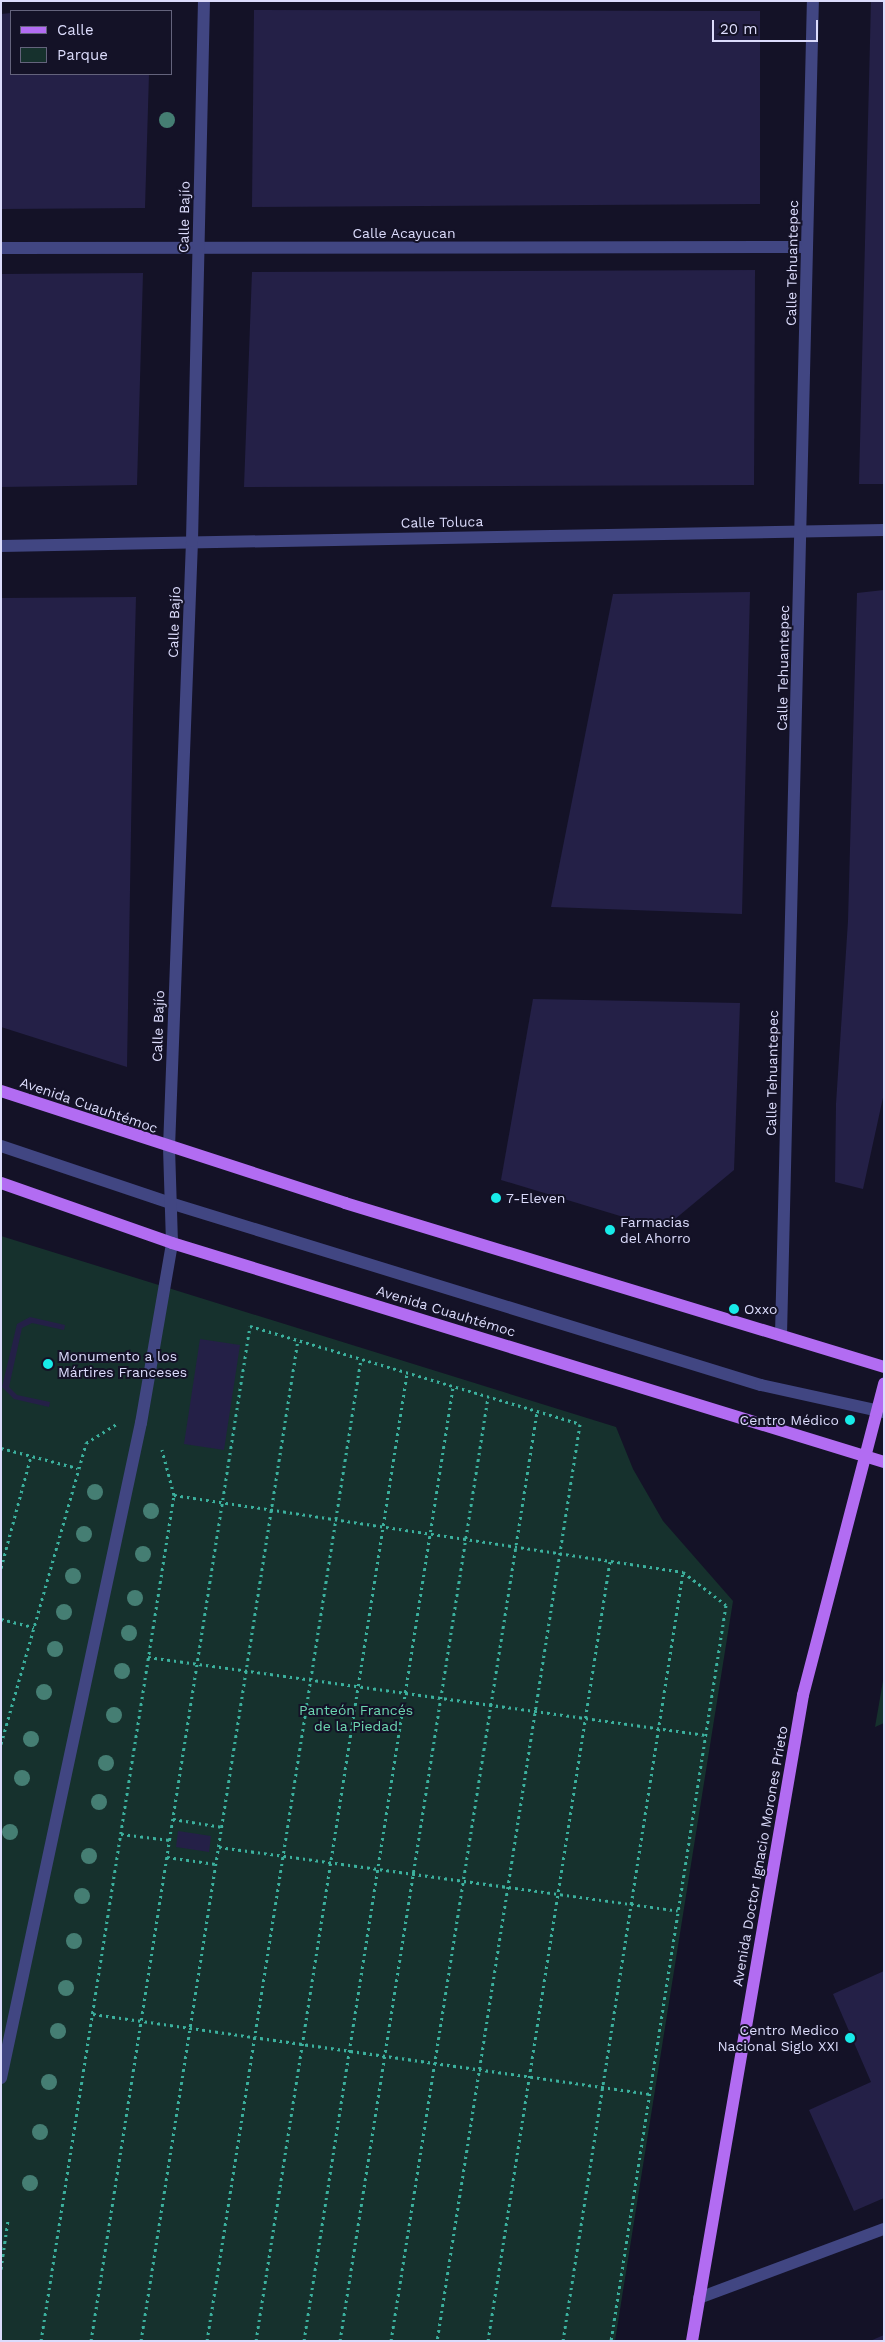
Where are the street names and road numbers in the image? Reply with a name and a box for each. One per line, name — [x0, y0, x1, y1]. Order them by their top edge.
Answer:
street label: Calle Bajío — [175, 181, 193, 253]
street label: Calle Tehuantepec — [782, 200, 802, 326]
street label: Calle Acayucan — [352, 225, 456, 241]
street label: Calle Toluca — [400, 513, 484, 531]
street label: Calle Bajío — [164, 586, 184, 658]
street label: Calle Tehuantepec — [773, 605, 793, 731]
street label: Calle Bajío — [148, 990, 168, 1062]
street label: Calle Tehuantepec — [762, 1010, 782, 1136]
street label: Avenida Cuauhtémoc — [18, 1073, 160, 1137]
street label: Avenida Cuauhtémoc — [374, 1282, 518, 1340]
street label: Avenida Doctor Ignacio Morones Prieto — [729, 1724, 791, 1988]

